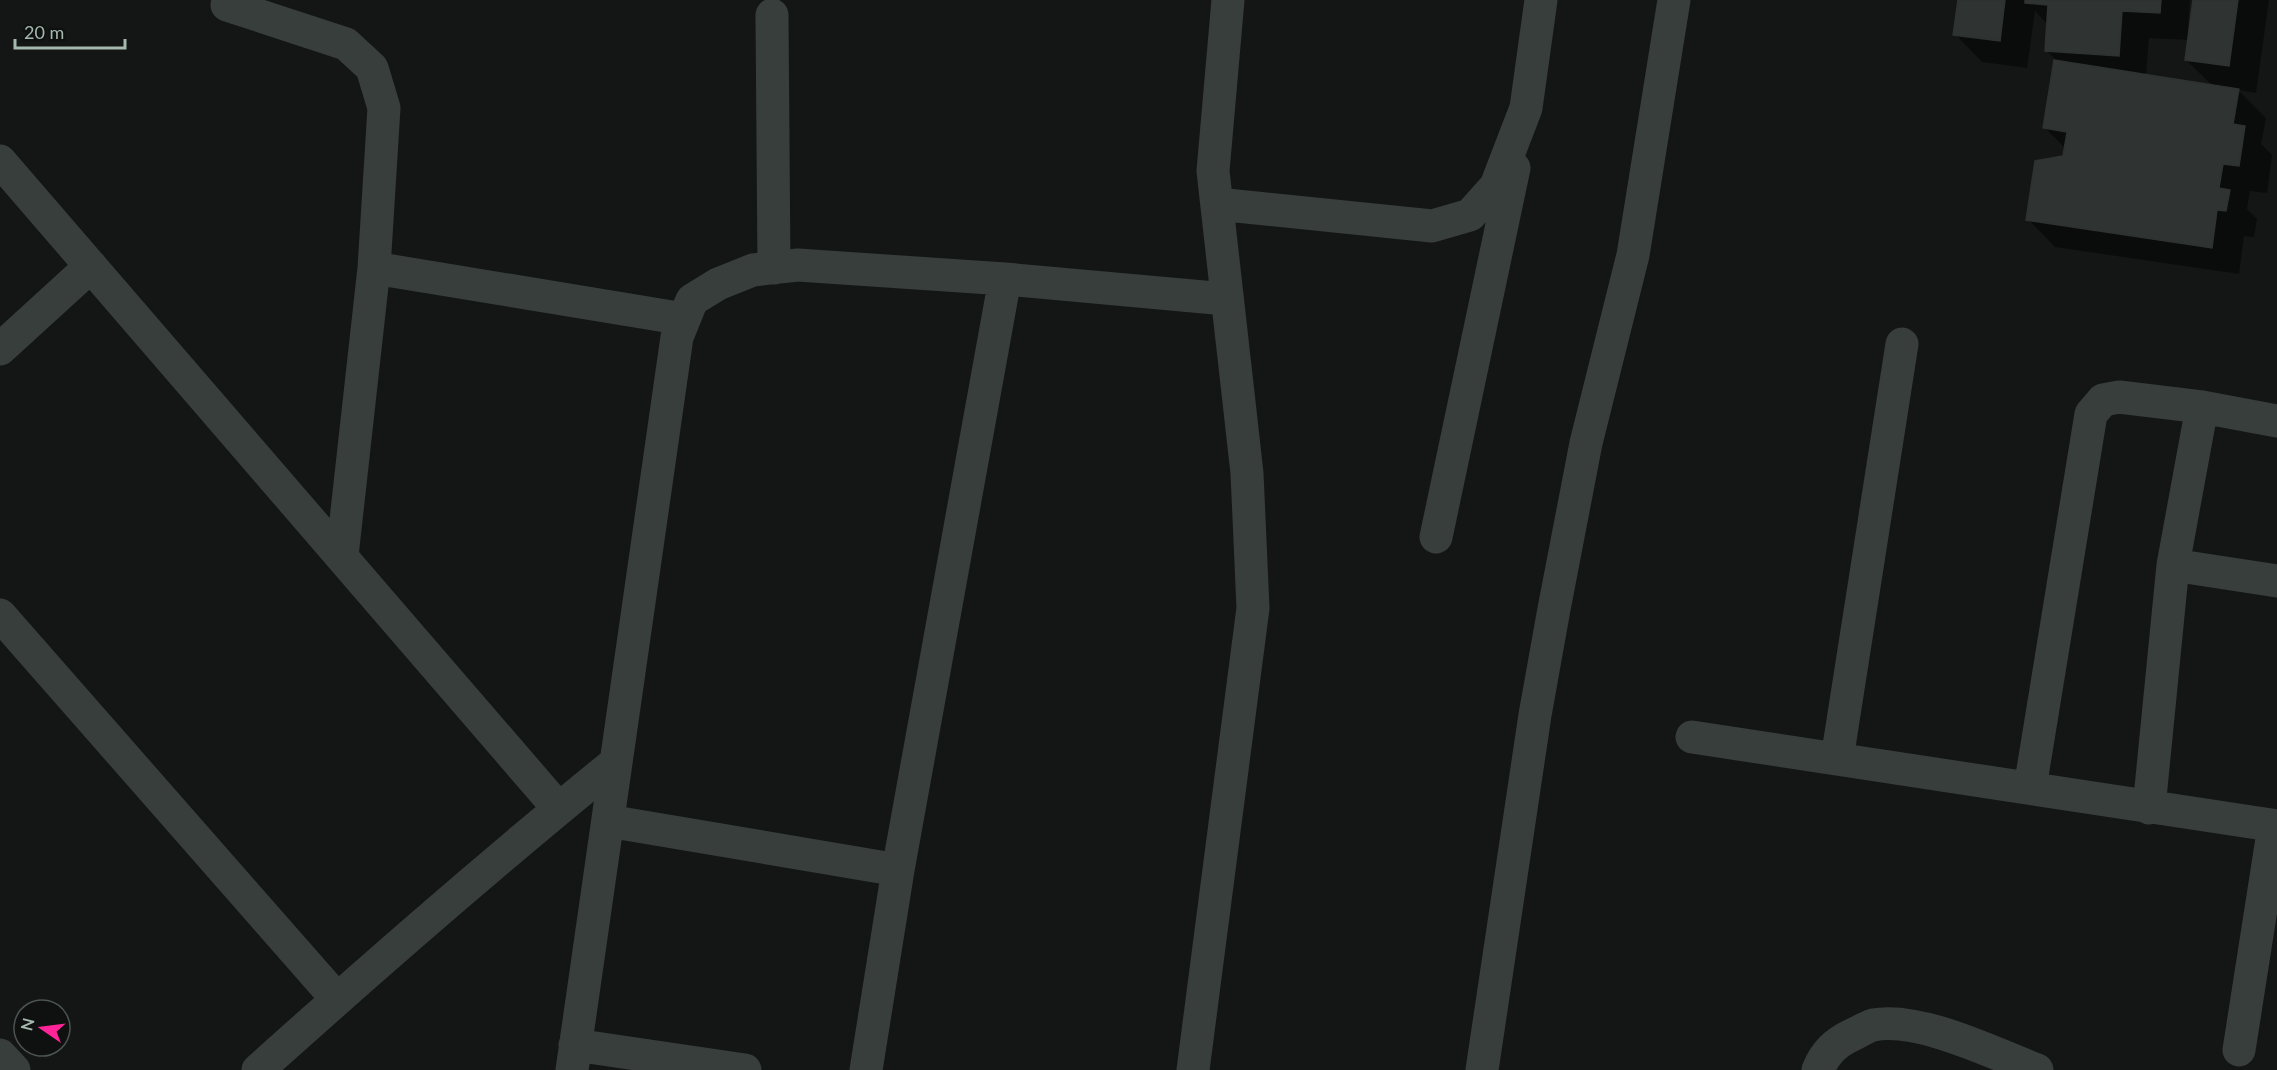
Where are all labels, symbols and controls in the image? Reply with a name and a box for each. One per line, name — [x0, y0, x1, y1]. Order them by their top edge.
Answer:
scale bar — [15, 12, 124, 50]
text: 20 m — [24, 21, 64, 43]
north arrow — [12, 998, 72, 1058]
text: N — [16, 1016, 38, 1033]

